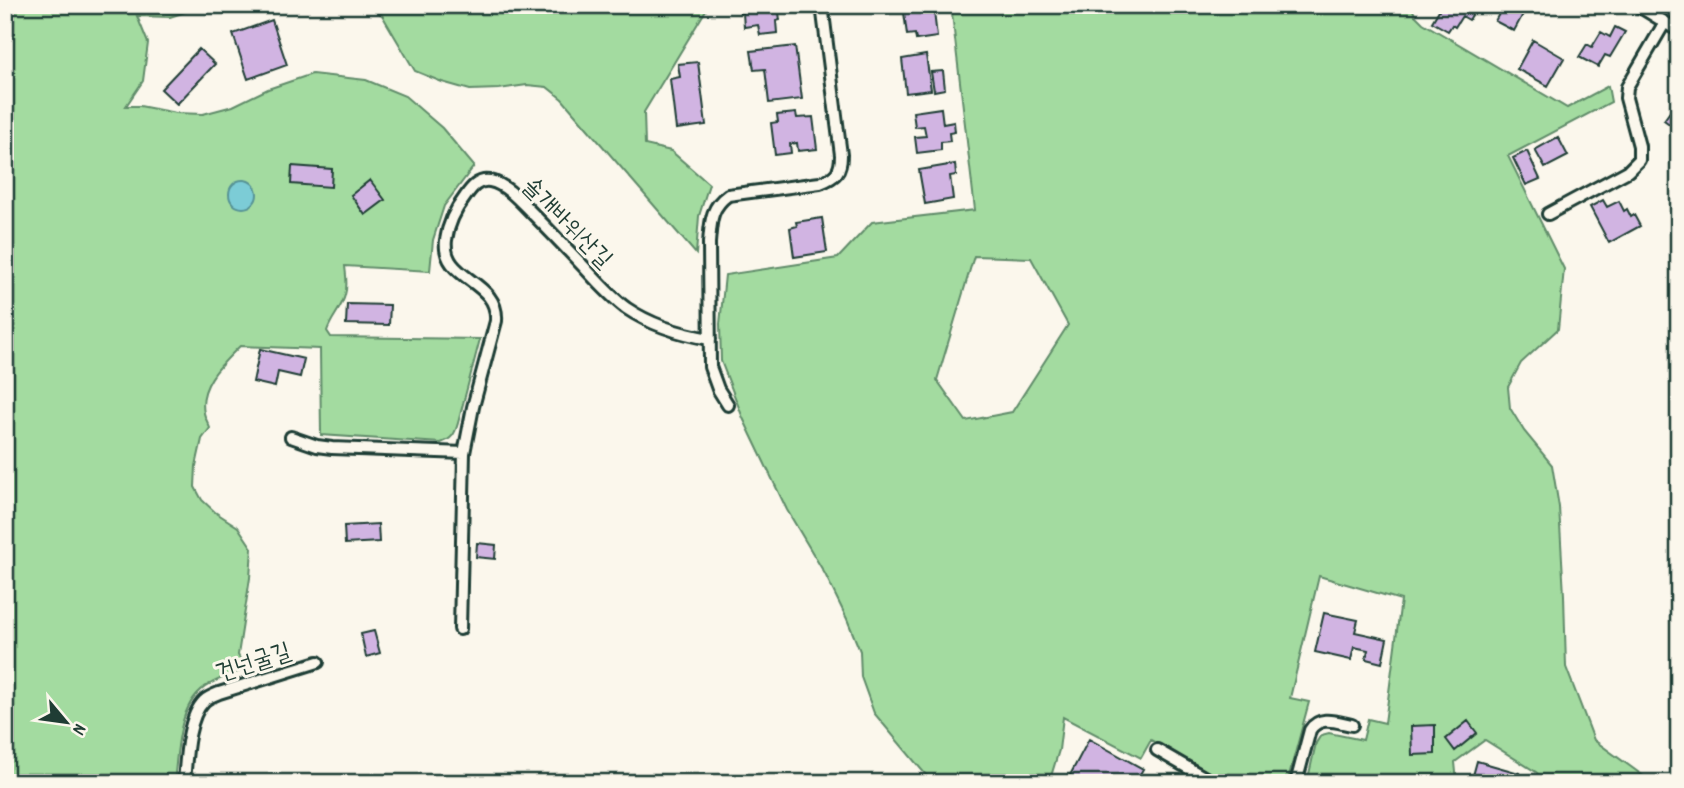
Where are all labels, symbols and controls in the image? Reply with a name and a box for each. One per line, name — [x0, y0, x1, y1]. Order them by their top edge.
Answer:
street label: 솔개바위산길 — [513, 171, 619, 277]
street label: 건넌굴길 — [212, 636, 296, 692]
north arrow — [32, 686, 102, 756]
text: N — [64, 718, 92, 739]

